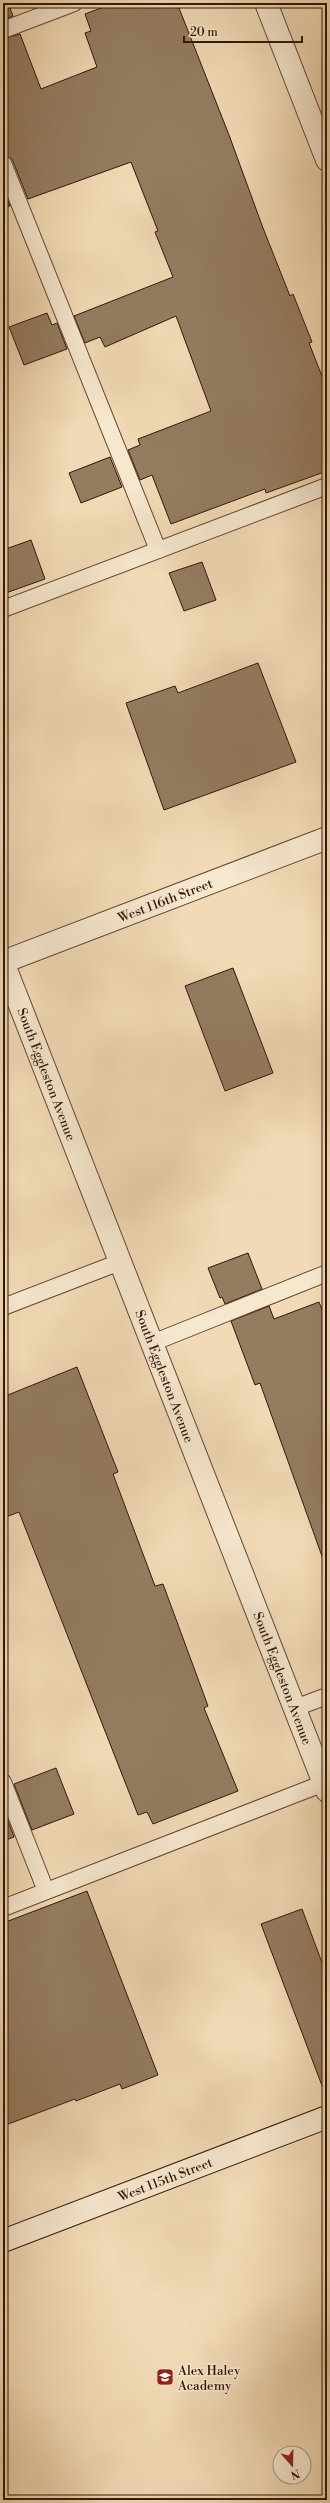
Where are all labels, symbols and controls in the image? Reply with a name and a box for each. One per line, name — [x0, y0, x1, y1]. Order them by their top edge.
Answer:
scale bar — [184, 18, 302, 44]
text: 20 m — [190, 25, 218, 40]
street label: West 116th Street — [115, 875, 215, 927]
street label: South Eggleston Avenue — [13, 1006, 79, 1143]
street label: South Eggleston Avenue — [131, 1308, 197, 1445]
street label: South Eggleston Avenue — [249, 1610, 315, 1747]
street label: West 115th Street — [115, 2154, 215, 2206]
place label: Alex Haley Academy — [177, 2363, 241, 2394]
school or university icon: Alex Haley Academy — [155, 2367, 175, 2387]
north arrow — [272, 2445, 312, 2485]
text: N — [288, 2465, 302, 2482]

